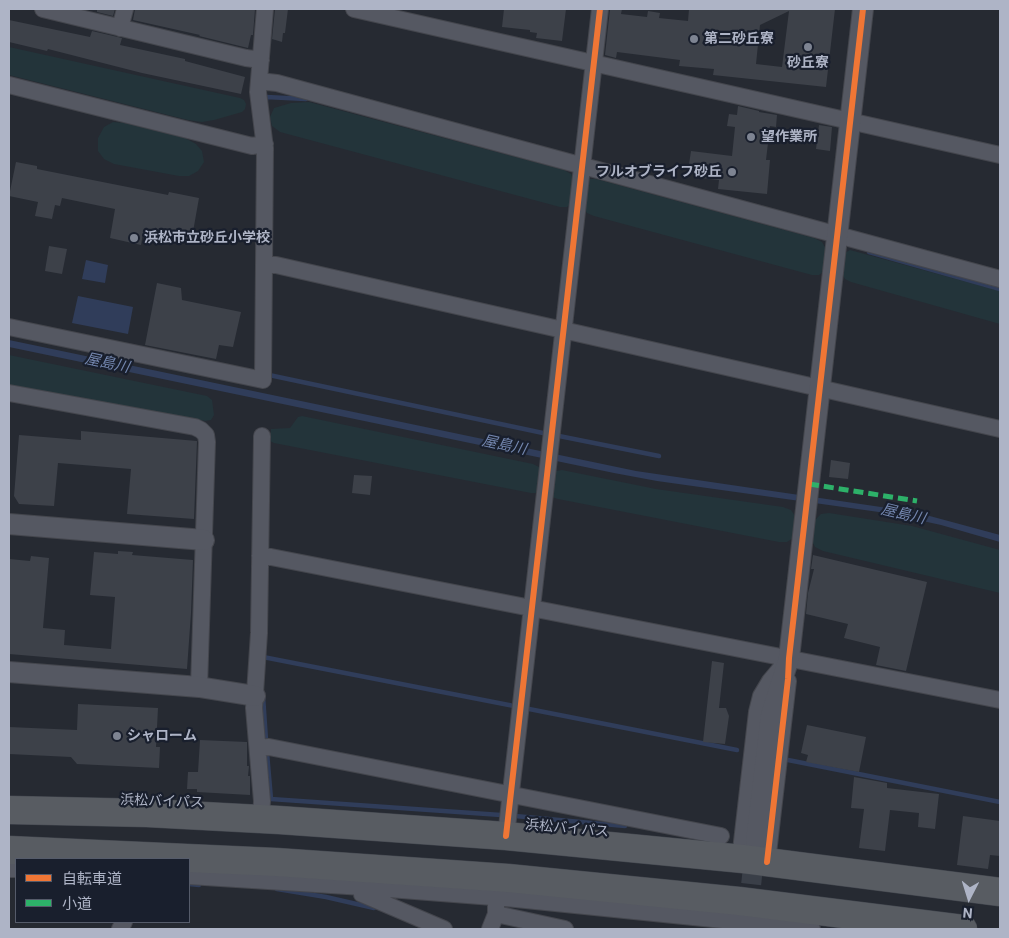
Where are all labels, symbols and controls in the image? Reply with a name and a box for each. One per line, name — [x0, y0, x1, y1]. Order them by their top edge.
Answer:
place label: 第二砂丘寮 — [704, 31, 774, 47]
marker: 第二砂丘寮 — [688, 33, 700, 45]
marker: 砂丘寮 — [802, 41, 814, 53]
place label: 砂丘寮 — [787, 55, 829, 71]
place label: 望作業所 — [761, 129, 817, 145]
marker: 望作業所 — [745, 131, 757, 143]
place label: フルオブライフ砂丘 — [596, 164, 722, 180]
marker: フルオブライフ砂丘 — [726, 166, 738, 178]
place label: 浜松市立砂丘小学校 — [144, 230, 270, 246]
marker: 浜松市立砂丘小学校 — [128, 232, 140, 244]
water label: 屋島川 — [83, 351, 131, 377]
water label: 屋島川 — [480, 433, 528, 459]
water label: 屋島川 — [879, 501, 927, 529]
place label: シャローム — [127, 728, 197, 744]
marker: シャローム — [111, 730, 123, 742]
street label: 浜松バイパス — [120, 792, 204, 812]
street label: 浜松バイパス — [524, 817, 610, 841]
legend — [15, 858, 190, 923]
text: 自転車道 — [62, 870, 122, 888]
north arrow — [944, 873, 994, 923]
text: 小道 — [62, 895, 92, 913]
text: N — [962, 905, 973, 921]

